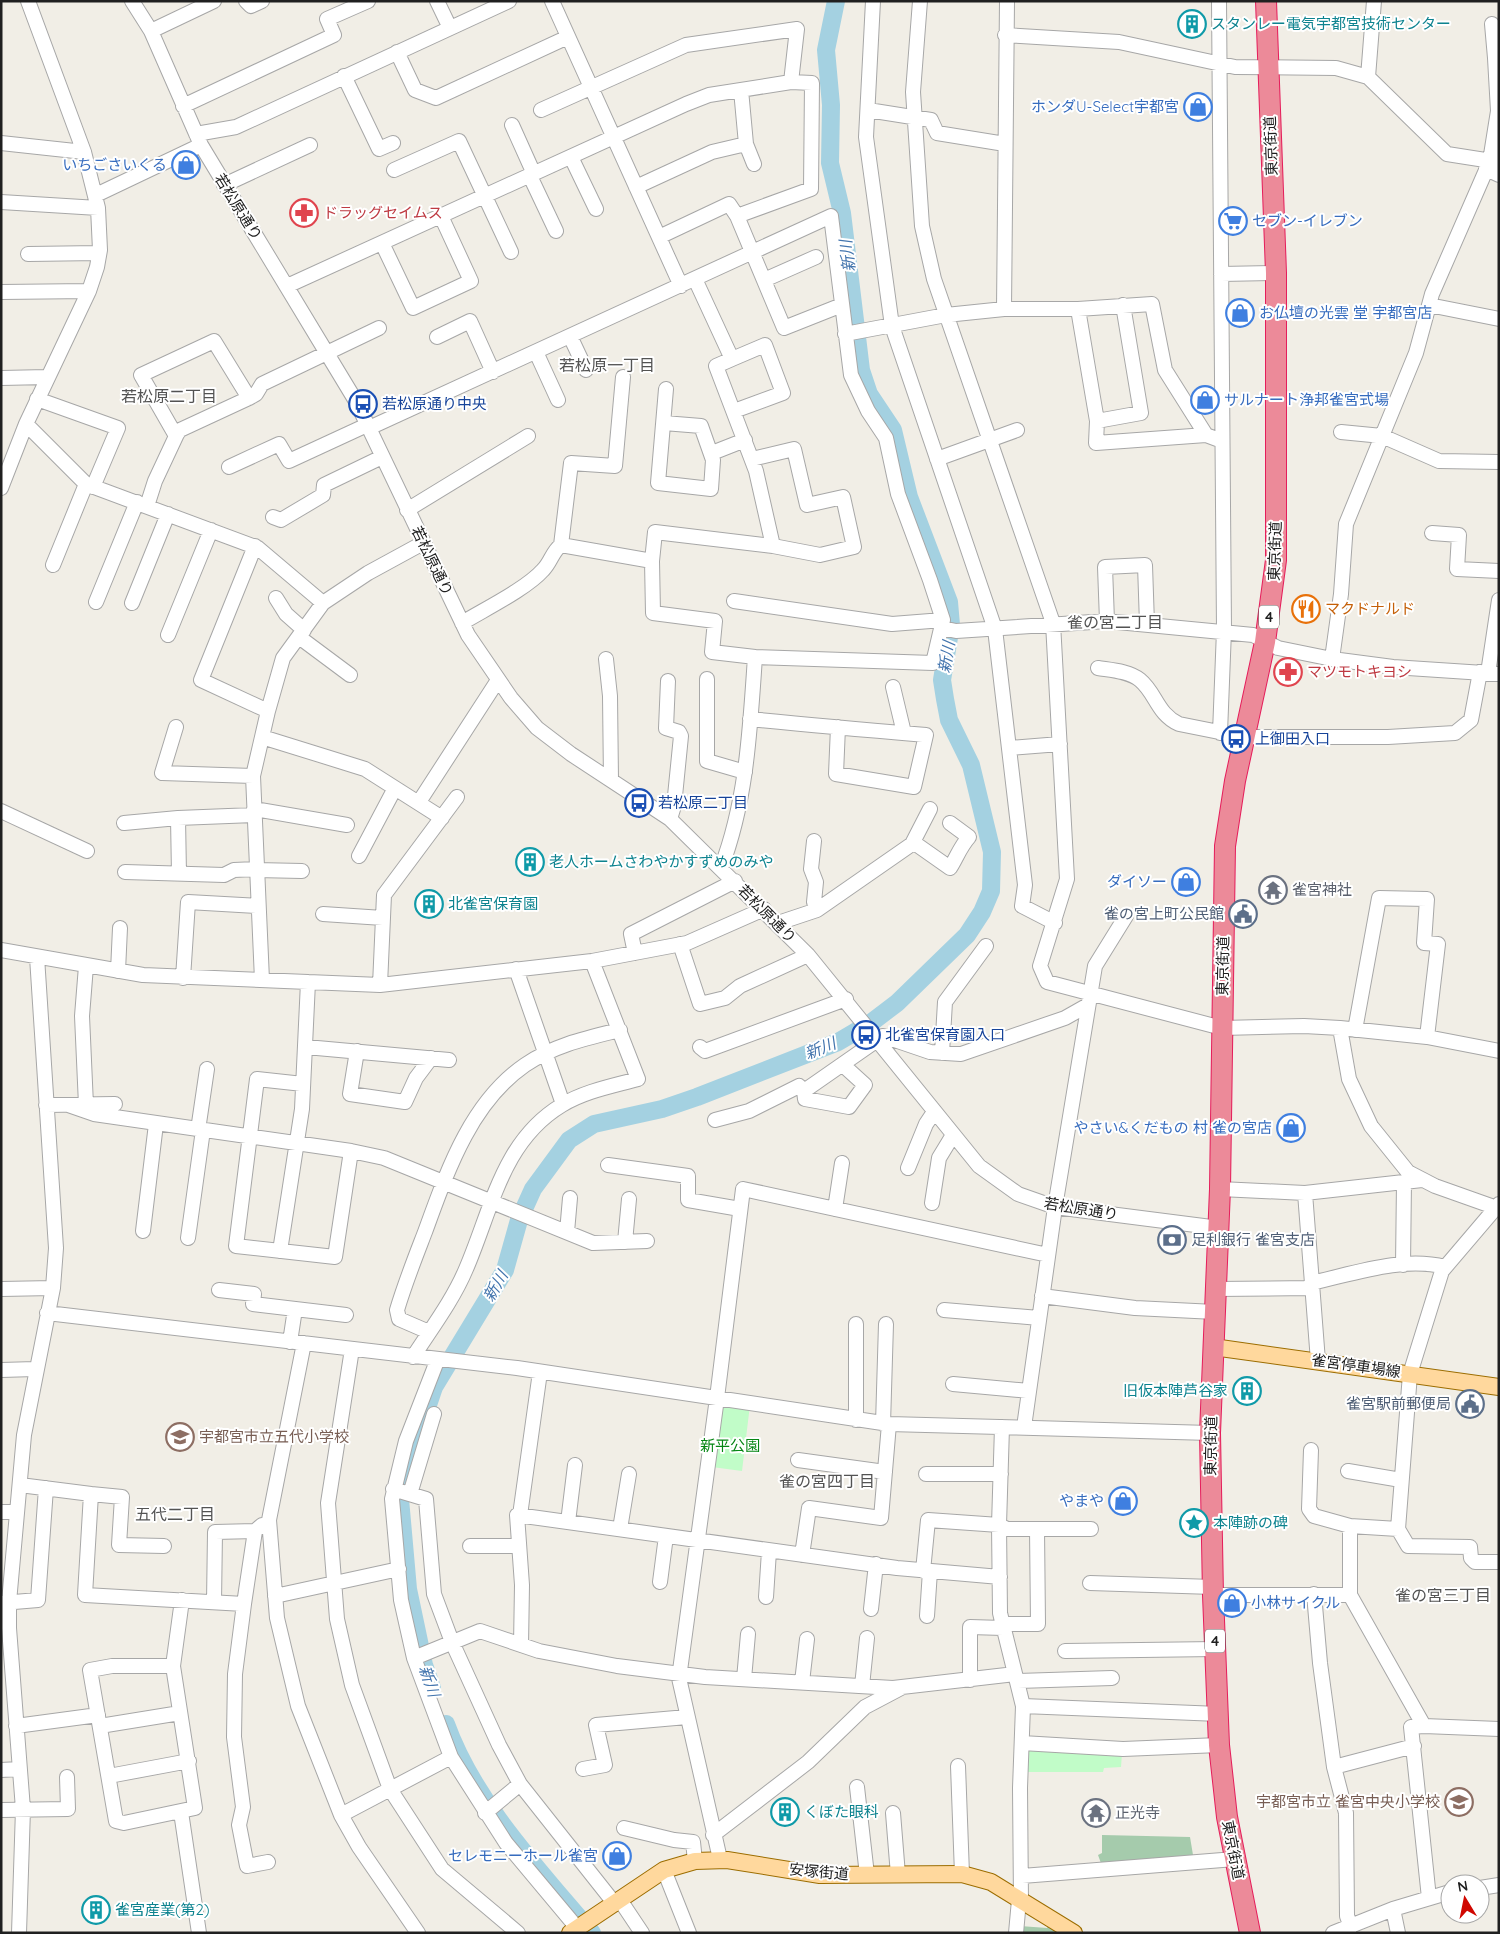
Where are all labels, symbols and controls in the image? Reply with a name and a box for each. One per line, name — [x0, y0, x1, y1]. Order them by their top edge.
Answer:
building icon: スタンレー電気宇都宮技術センター — [1177, 9, 1207, 39]
place label: スタンレー電気宇都宮技術センター — [1211, 14, 1451, 33]
shop icon: ホンダU-Select宇都宮 — [1183, 92, 1213, 122]
place label: ホンダU-Select宇都宮 — [1031, 97, 1179, 116]
street label: 東京街道 — [1260, 116, 1281, 176]
shop icon: いちごさいくる — [171, 150, 201, 180]
place label: いちごさいくる — [62, 155, 167, 174]
street label: 若松原通り — [210, 170, 266, 244]
pharmacy icon: ドラッグセイムス — [289, 198, 319, 228]
place label: ドラッグセイムス — [323, 203, 443, 222]
supermarket icon: セブン-イレブン — [1218, 206, 1248, 236]
place label: セブン-イレブン — [1252, 211, 1363, 230]
water label: 新川 — [835, 237, 859, 273]
shop icon: お仏壇の光雲 堂 宇都宮店 — [1225, 298, 1255, 328]
place label: お仏壇の光雲 堂 宇都宮店 — [1259, 303, 1432, 322]
district label: 若松原一丁目 — [559, 355, 655, 375]
shop icon: サルナート浄邦雀宮式場 — [1190, 385, 1220, 415]
district label: 若松原二丁目 — [121, 386, 217, 406]
bus stop icon: 若松原通り中央 — [348, 389, 378, 419]
place label: サルナート浄邦雀宮式場 — [1224, 390, 1389, 409]
place label: 若松原通り中央 — [382, 394, 487, 413]
street label: 東京街道 — [1264, 521, 1285, 581]
street label: 若松原通り — [407, 523, 457, 599]
restaurant icon: マクドナルド — [1291, 594, 1321, 624]
place label: マクドナルド — [1325, 599, 1415, 618]
road number: 4 — [1259, 606, 1279, 628]
district label: 雀の宮二丁目 — [1067, 612, 1163, 632]
water label: 新川 — [934, 638, 959, 674]
pharmacy icon: マツモトキヨシ — [1273, 657, 1303, 687]
place label: マツモトキヨシ — [1307, 662, 1412, 681]
bus stop icon: 上御田入口 — [1221, 724, 1251, 754]
place label: 上御田入口 — [1255, 729, 1330, 748]
bus stop icon: 若松原二丁目 — [624, 788, 654, 818]
place label: 若松原二丁目 — [658, 793, 748, 812]
building icon: 老人ホームさわやかすずめのみや — [515, 847, 545, 877]
place label: 老人ホームさわやかすずめのみや — [549, 852, 774, 871]
shop icon: ダイソー — [1171, 867, 1201, 897]
place label: ダイソー — [1107, 872, 1167, 891]
temple icon: 雀宮神社 — [1258, 875, 1288, 905]
street label: 若松原通り — [734, 880, 801, 947]
place label: 雀宮神社 — [1292, 880, 1352, 899]
building icon: 北雀宮保育園 — [414, 889, 444, 919]
place label: 北雀宮保育園 — [448, 894, 538, 913]
public building icon: 雀の宮上町公民館 — [1228, 899, 1258, 929]
place label: 雀の宮上町公民館 — [1104, 904, 1224, 923]
street label: 東京街道 — [1212, 936, 1233, 996]
bus stop icon: 北雀宮保育園入口 — [851, 1020, 881, 1050]
place label: 北雀宮保育園入口 — [885, 1025, 1005, 1044]
water label: 新川 — [801, 1032, 840, 1063]
shop icon: やさい&くだもの 村 雀の宮店 — [1276, 1113, 1306, 1143]
place label: やさい&くだもの 村 雀の宮店 — [1074, 1118, 1272, 1137]
street label: 若松原通り — [1043, 1193, 1120, 1224]
bank icon: 足利銀行 雀宮支店 — [1157, 1225, 1187, 1255]
place label: 足利銀行 雀宮支店 — [1191, 1230, 1315, 1249]
water label: 新川 — [478, 1265, 513, 1305]
street label: 雀宮停車場線 — [1310, 1350, 1402, 1381]
building icon: 旧仮本陣芦谷家 — [1232, 1376, 1262, 1406]
place label: 旧仮本陣芦谷家 — [1123, 1381, 1228, 1400]
public building icon: 雀宮駅前郵便局 — [1455, 1389, 1485, 1419]
place label: 雀宮駅前郵便局 — [1346, 1394, 1451, 1413]
street label: 東京街道 — [1200, 1416, 1221, 1476]
school or university icon: 宇都宮市立五代小学校 — [165, 1422, 195, 1452]
place label: 宇都宮市立五代小学校 — [199, 1427, 349, 1446]
park label: 新平公園 — [700, 1436, 760, 1455]
district label: 雀の宮四丁目 — [779, 1471, 875, 1491]
shop icon: やまや — [1108, 1486, 1138, 1516]
place label: やまや — [1059, 1491, 1104, 1510]
district label: 五代二丁目 — [135, 1504, 215, 1524]
place icon: 本陣跡の碑 — [1179, 1508, 1209, 1538]
place label: 本陣跡の碑 — [1213, 1513, 1288, 1532]
district label: 雀の宮三丁目 — [1395, 1585, 1491, 1605]
shop icon: 小林サイクル — [1217, 1588, 1247, 1618]
place label: 小林サイクル — [1251, 1593, 1340, 1612]
road number: 4 — [1205, 1630, 1225, 1652]
water label: 新川 — [415, 1663, 445, 1701]
school or university icon: 宇都宮市立 雀宮中央小学校 — [1444, 1787, 1474, 1817]
place label: 宇都宮市立 雀宮中央小学校 — [1256, 1792, 1440, 1811]
building icon: くぼた眼科 — [770, 1797, 800, 1827]
temple icon: 正光寺 — [1081, 1798, 1111, 1828]
place label: くぼた眼科 — [804, 1802, 879, 1821]
place label: 正光寺 — [1115, 1803, 1160, 1822]
street label: 東京街道 — [1218, 1819, 1249, 1881]
shop icon: セレモニーホール雀宮 — [602, 1841, 632, 1871]
place label: セレモニーホール雀宮 — [448, 1846, 598, 1865]
street label: 安塚街道 — [788, 1859, 850, 1884]
north arrow — [1440, 1874, 1490, 1924]
text: N — [1456, 1876, 1469, 1896]
building icon: 雀宮産業(第2) — [81, 1895, 111, 1925]
place label: 雀宮産業(第2) — [115, 1900, 210, 1919]

